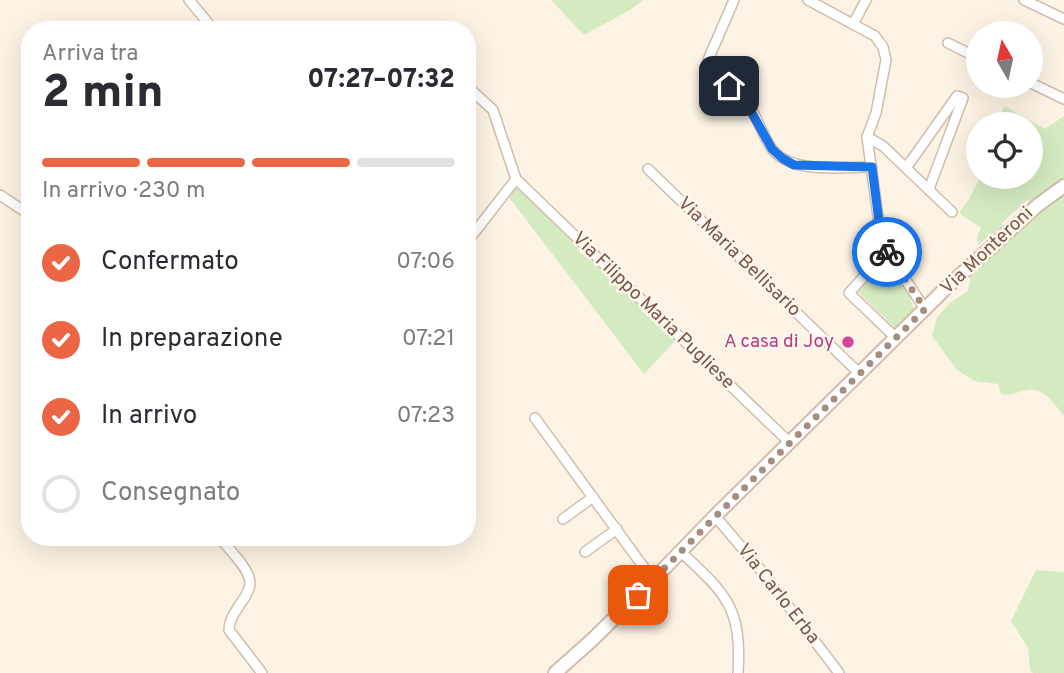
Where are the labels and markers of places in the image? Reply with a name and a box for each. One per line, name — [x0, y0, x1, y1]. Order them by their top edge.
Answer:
pin — [699, 56, 759, 116]
place label: A casa di Joy — [724, 330, 834, 354]
marker: A casa di Joy — [840, 334, 856, 350]
pin — [608, 565, 668, 625]

